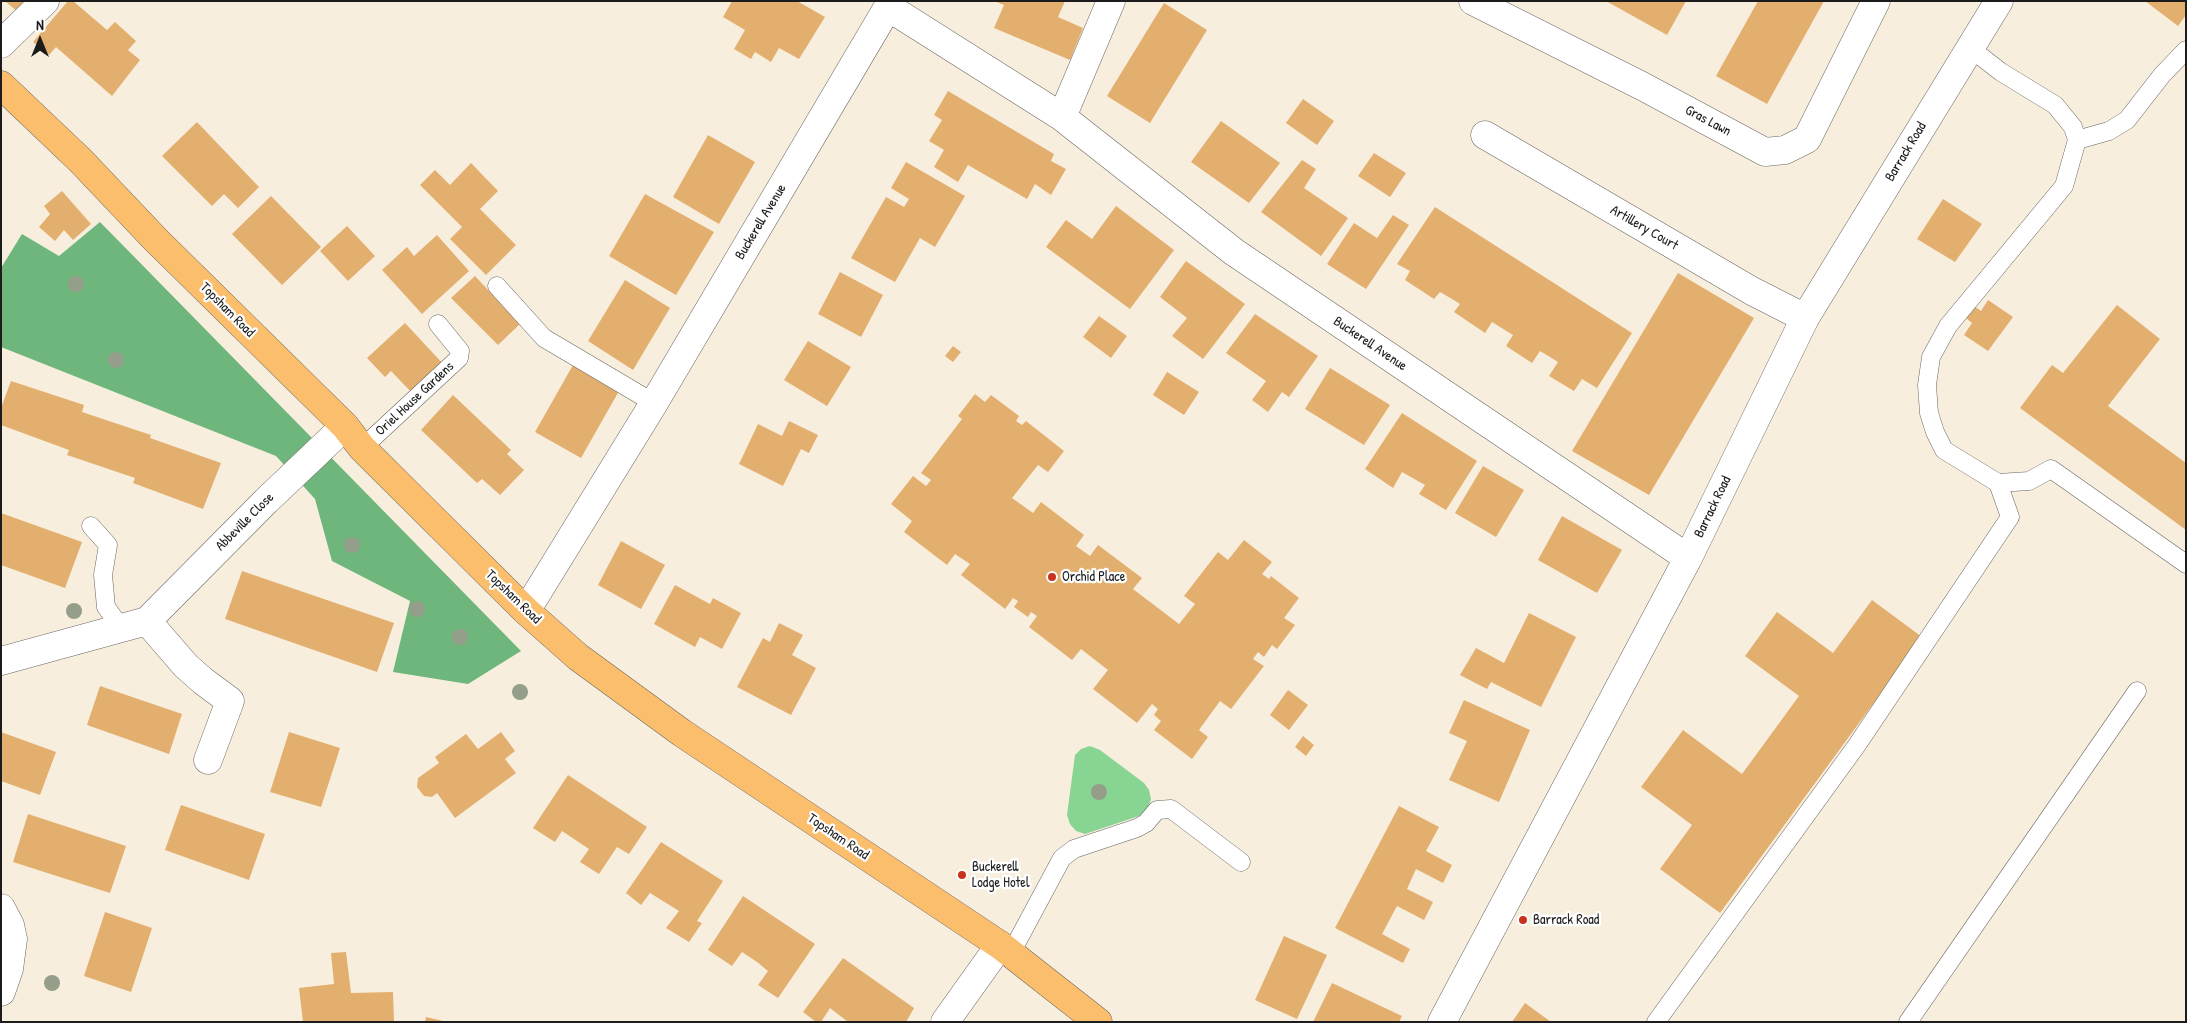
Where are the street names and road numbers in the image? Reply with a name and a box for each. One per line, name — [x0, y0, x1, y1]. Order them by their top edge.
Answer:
street label: Gras Lawn — [1682, 102, 1734, 140]
street label: Barrack Road — [1882, 119, 1930, 185]
street label: Buckerell Avenue — [732, 181, 790, 263]
street label: Artillery Court — [1607, 202, 1681, 254]
street label: Topsham Road — [196, 279, 258, 341]
street label: Buckerell Avenue — [1330, 313, 1410, 375]
street label: Oriel House Gardens — [372, 358, 458, 440]
street label: Barrack Road — [1691, 474, 1735, 540]
street label: Abbeville Close — [212, 489, 278, 555]
street label: Topsham Road — [482, 566, 544, 628]
street label: Topsham Road — [804, 810, 872, 864]

